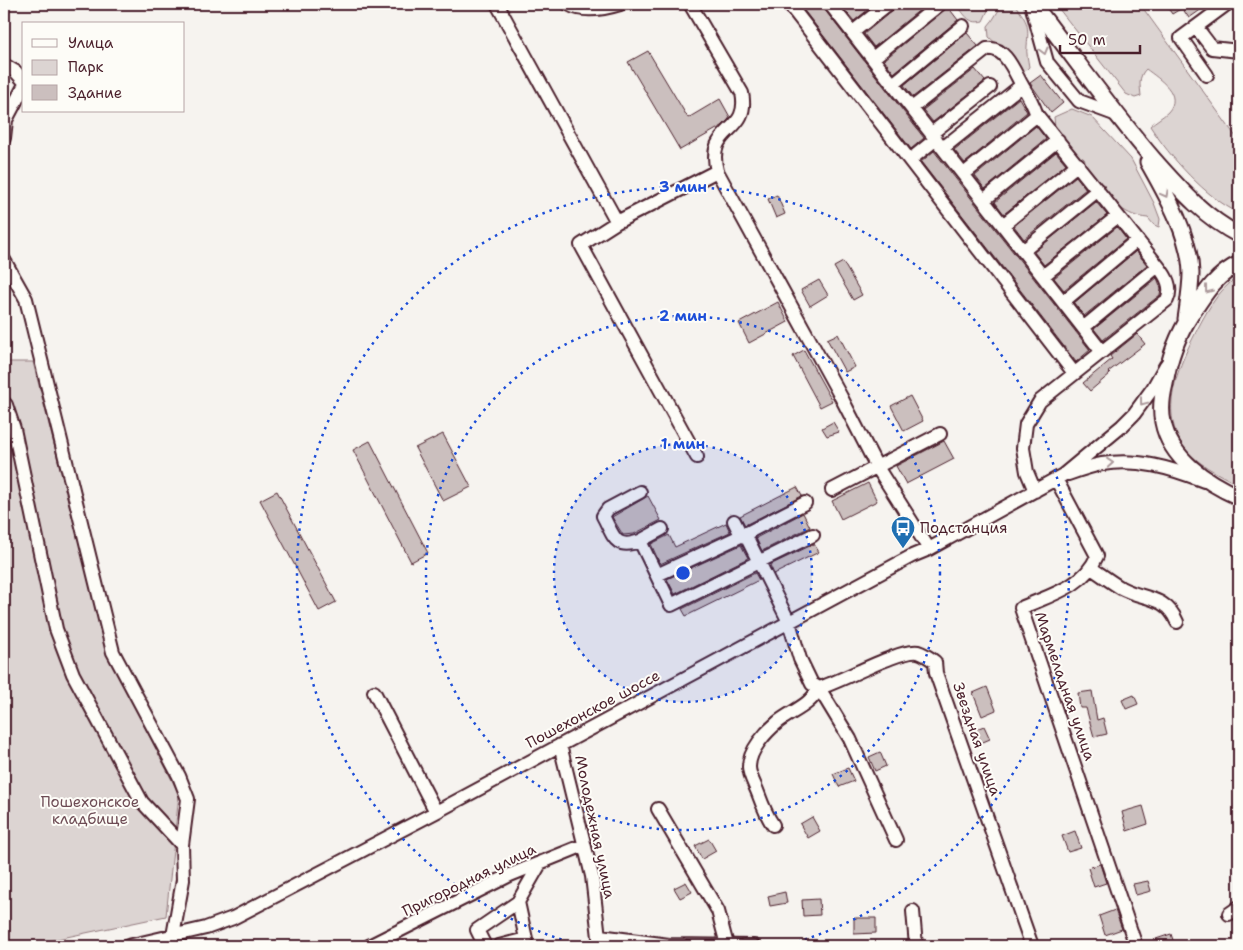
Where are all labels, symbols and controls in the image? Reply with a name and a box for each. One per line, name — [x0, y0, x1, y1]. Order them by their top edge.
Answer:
legend — [22, 22, 185, 112]
scale bar — [1060, 22, 1140, 54]
text: 50 m — [1068, 30, 1106, 50]
text: Улица — [68, 33, 114, 53]
one-way arrow — [1038, 46, 1049, 55]
text: Парк — [68, 57, 104, 77]
text: Здание — [68, 83, 122, 103]
text: 3 мин — [659, 177, 707, 197]
one-way arrow — [1159, 189, 1169, 198]
one-way arrow — [1205, 284, 1213, 293]
text: 2 мин — [659, 306, 707, 326]
one-way arrow — [1140, 396, 1148, 405]
text: 1 мин — [661, 434, 705, 454]
one-way arrow — [1107, 458, 1115, 469]
bus stop icon: Подстанция — [890, 515, 916, 549]
place label: Подстанция — [920, 518, 1007, 538]
centre of rings — [674, 564, 692, 582]
street label: Мармеладная улица — [1030, 609, 1100, 764]
street label: Пошехонское шоссе — [523, 665, 663, 753]
street label: Звездная улица — [948, 680, 1006, 799]
street label: Молодежная улица — [570, 754, 620, 901]
park label: Пошехонское кладбище — [41, 792, 139, 829]
street label: Пригородная улица — [399, 839, 540, 921]

